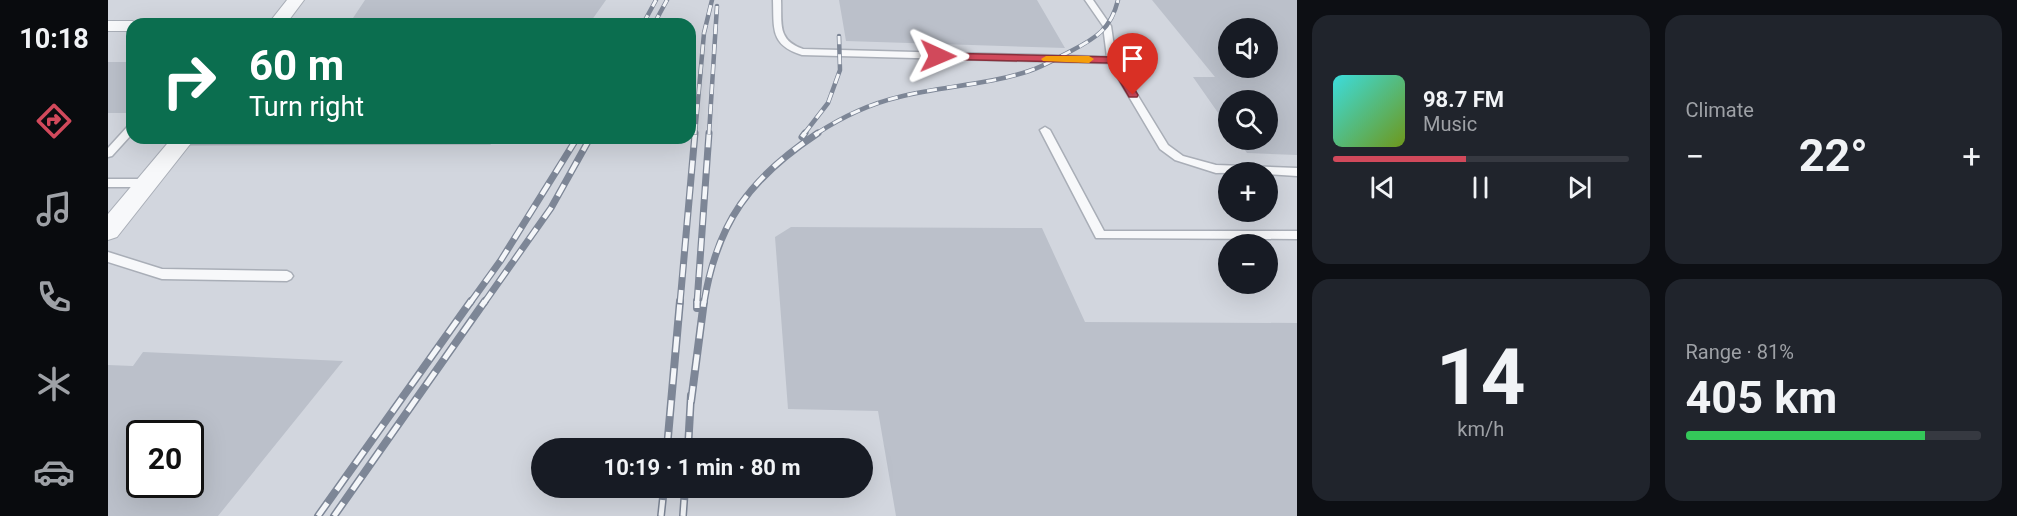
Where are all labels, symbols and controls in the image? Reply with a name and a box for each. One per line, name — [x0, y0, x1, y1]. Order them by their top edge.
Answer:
map controls — [1218, 18, 1278, 294]
button: sound — [1218, 18, 1278, 78]
text: 10:18 — [19, 23, 89, 55]
position arrow — [906, 24, 970, 88]
pin — [1107, 33, 1158, 95]
text: 60 m — [249, 41, 344, 90]
icon: right — [150, 42, 228, 120]
icon: arrive — [1116, 42, 1149, 75]
text: 98.7 FM — [1423, 87, 1504, 112]
button: search — [1218, 90, 1278, 150]
text: Turn right — [249, 91, 364, 123]
text: Climate — [1686, 98, 1754, 122]
icon: directions — [33, 100, 75, 142]
text: Music — [1423, 112, 1477, 136]
text: 22° — [1799, 129, 1868, 182]
text: − — [1686, 137, 1704, 176]
text: + — [1962, 137, 1981, 176]
button: + — [1218, 162, 1278, 222]
icon: previous — [1366, 171, 1399, 204]
icon: pause — [1464, 171, 1497, 204]
icon: next — [1563, 171, 1596, 204]
icon: music — [33, 188, 75, 230]
button: − — [1218, 234, 1278, 294]
icon: phone — [33, 276, 75, 318]
text: 14 — [1436, 332, 1526, 423]
text: Range · 81% — [1686, 340, 1794, 364]
icon: climate — [33, 363, 75, 405]
text: 405 km — [1686, 371, 1837, 424]
text: km/h — [1457, 417, 1504, 441]
speed limit sign: 20 — [126, 420, 204, 498]
icon: car — [33, 451, 75, 493]
text: 10:19 · 1 min · 80 m — [604, 455, 800, 480]

